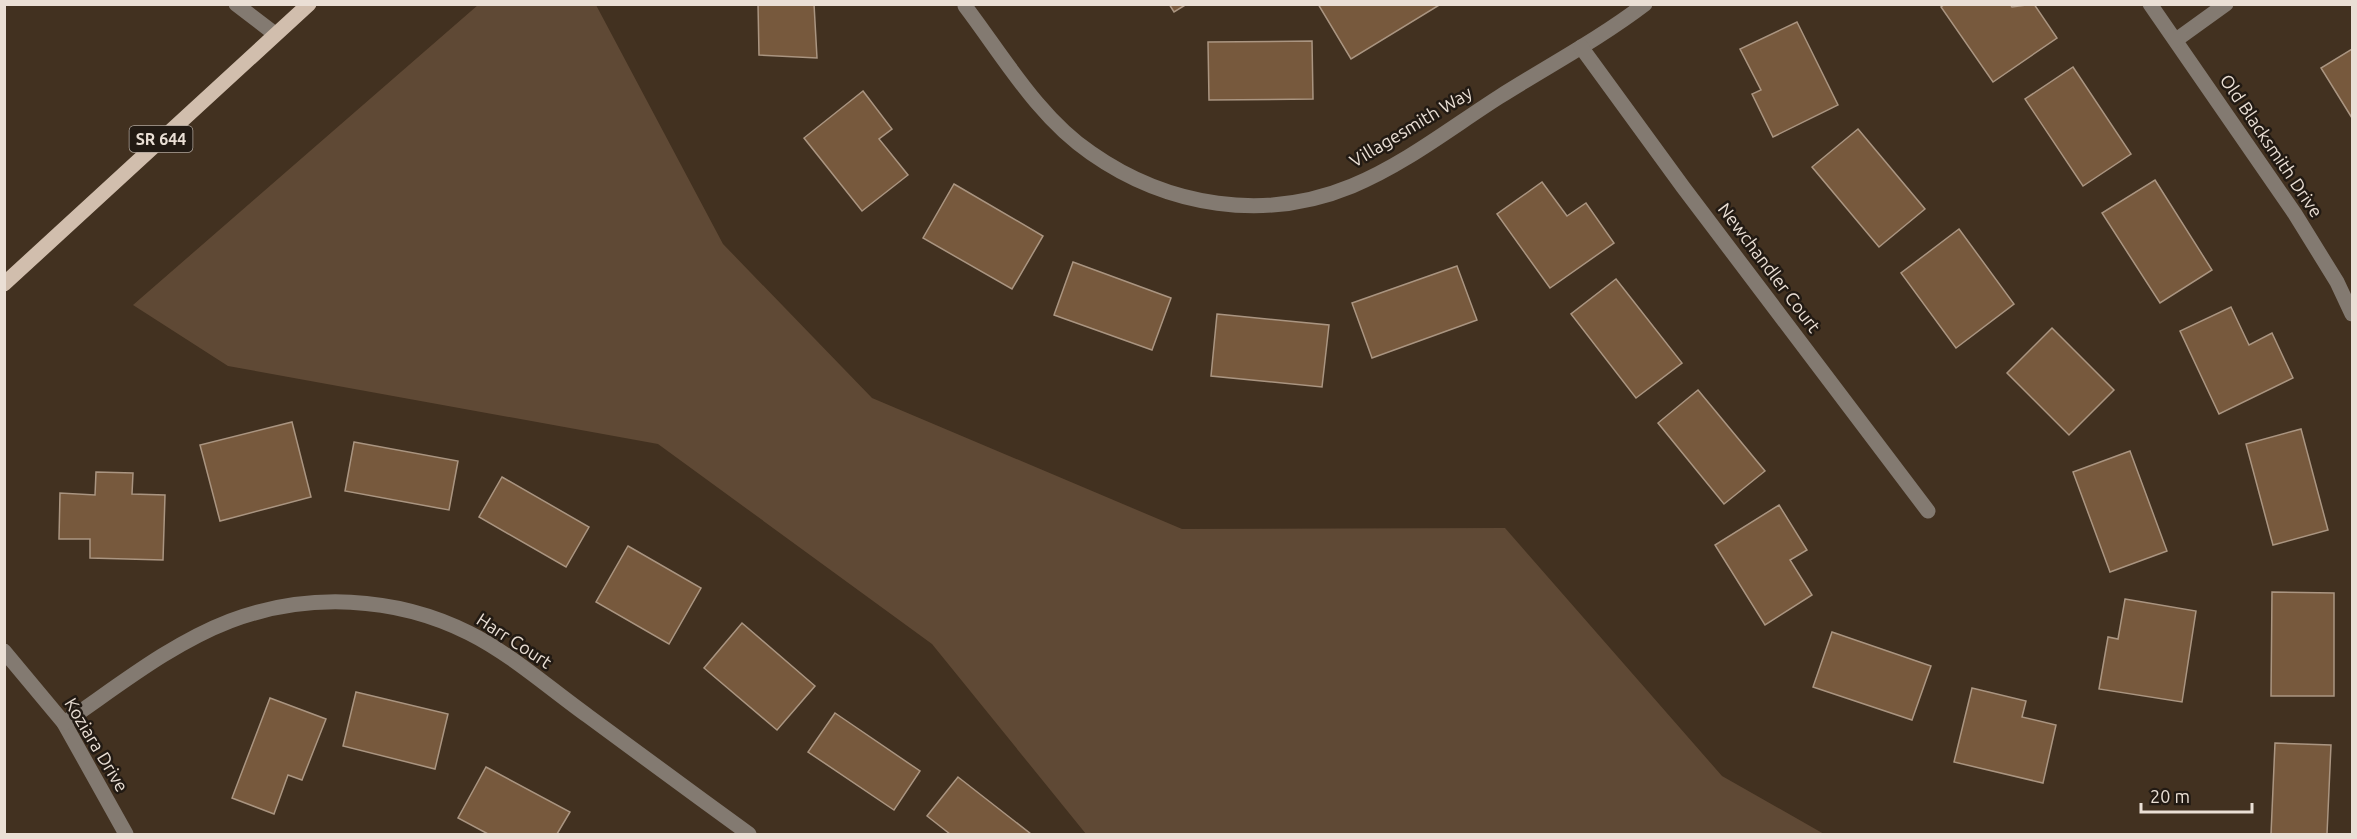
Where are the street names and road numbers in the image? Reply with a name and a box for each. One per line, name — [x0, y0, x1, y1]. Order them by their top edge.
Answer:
street label: Old Blacksmith Drive — [2217, 70, 2327, 221]
street label: Villagesmith Way — [1346, 82, 1475, 170]
road number: SR 644 — [130, 126, 192, 152]
street label: Newchandler Court — [1715, 199, 1825, 336]
street label: Harr Court — [473, 609, 556, 672]
street label: Koziara Drive — [61, 694, 133, 795]

